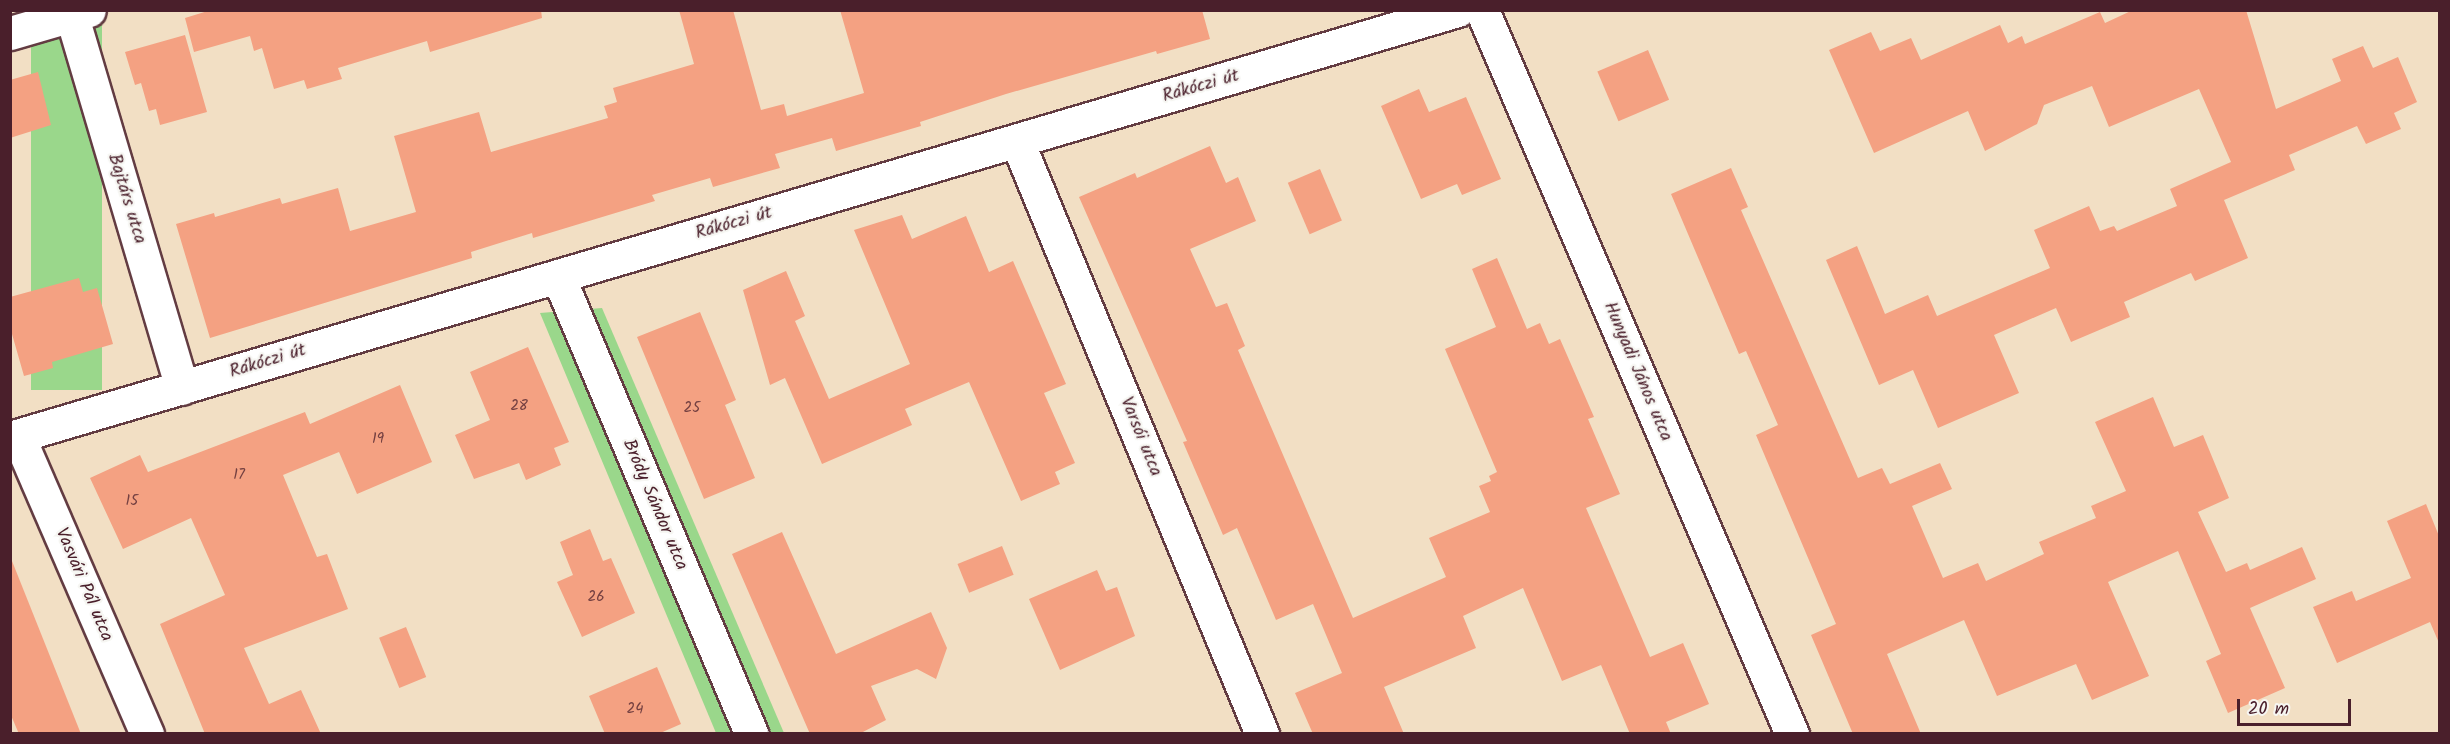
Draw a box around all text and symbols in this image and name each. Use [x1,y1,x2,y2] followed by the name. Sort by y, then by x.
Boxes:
[1160,66,1242,108] street label: Rákóczi út
[102,151,150,247] street label: Bajtárs utca
[693,203,775,245] street label: Rákóczi út
[1598,299,1676,445] street label: Hunyadi János utca
[227,340,309,384] street label: Rákóczi út
[1114,394,1166,480] street label: Varsói utca
[510,398,528,416] house number: 28
[684,400,700,418] house number: 25
[372,431,384,449] house number: 19
[617,436,691,574] street label: Bródy Sándor utca
[233,467,245,485] house number: 17
[126,493,138,511] house number: 15
[49,525,117,645] street label: Vasvári Pál utca
[587,589,605,607] house number: 26
[2240,687,2354,725] scale bar
[2248,695,2289,724] text: 20 m
[627,701,643,719] house number: 24

